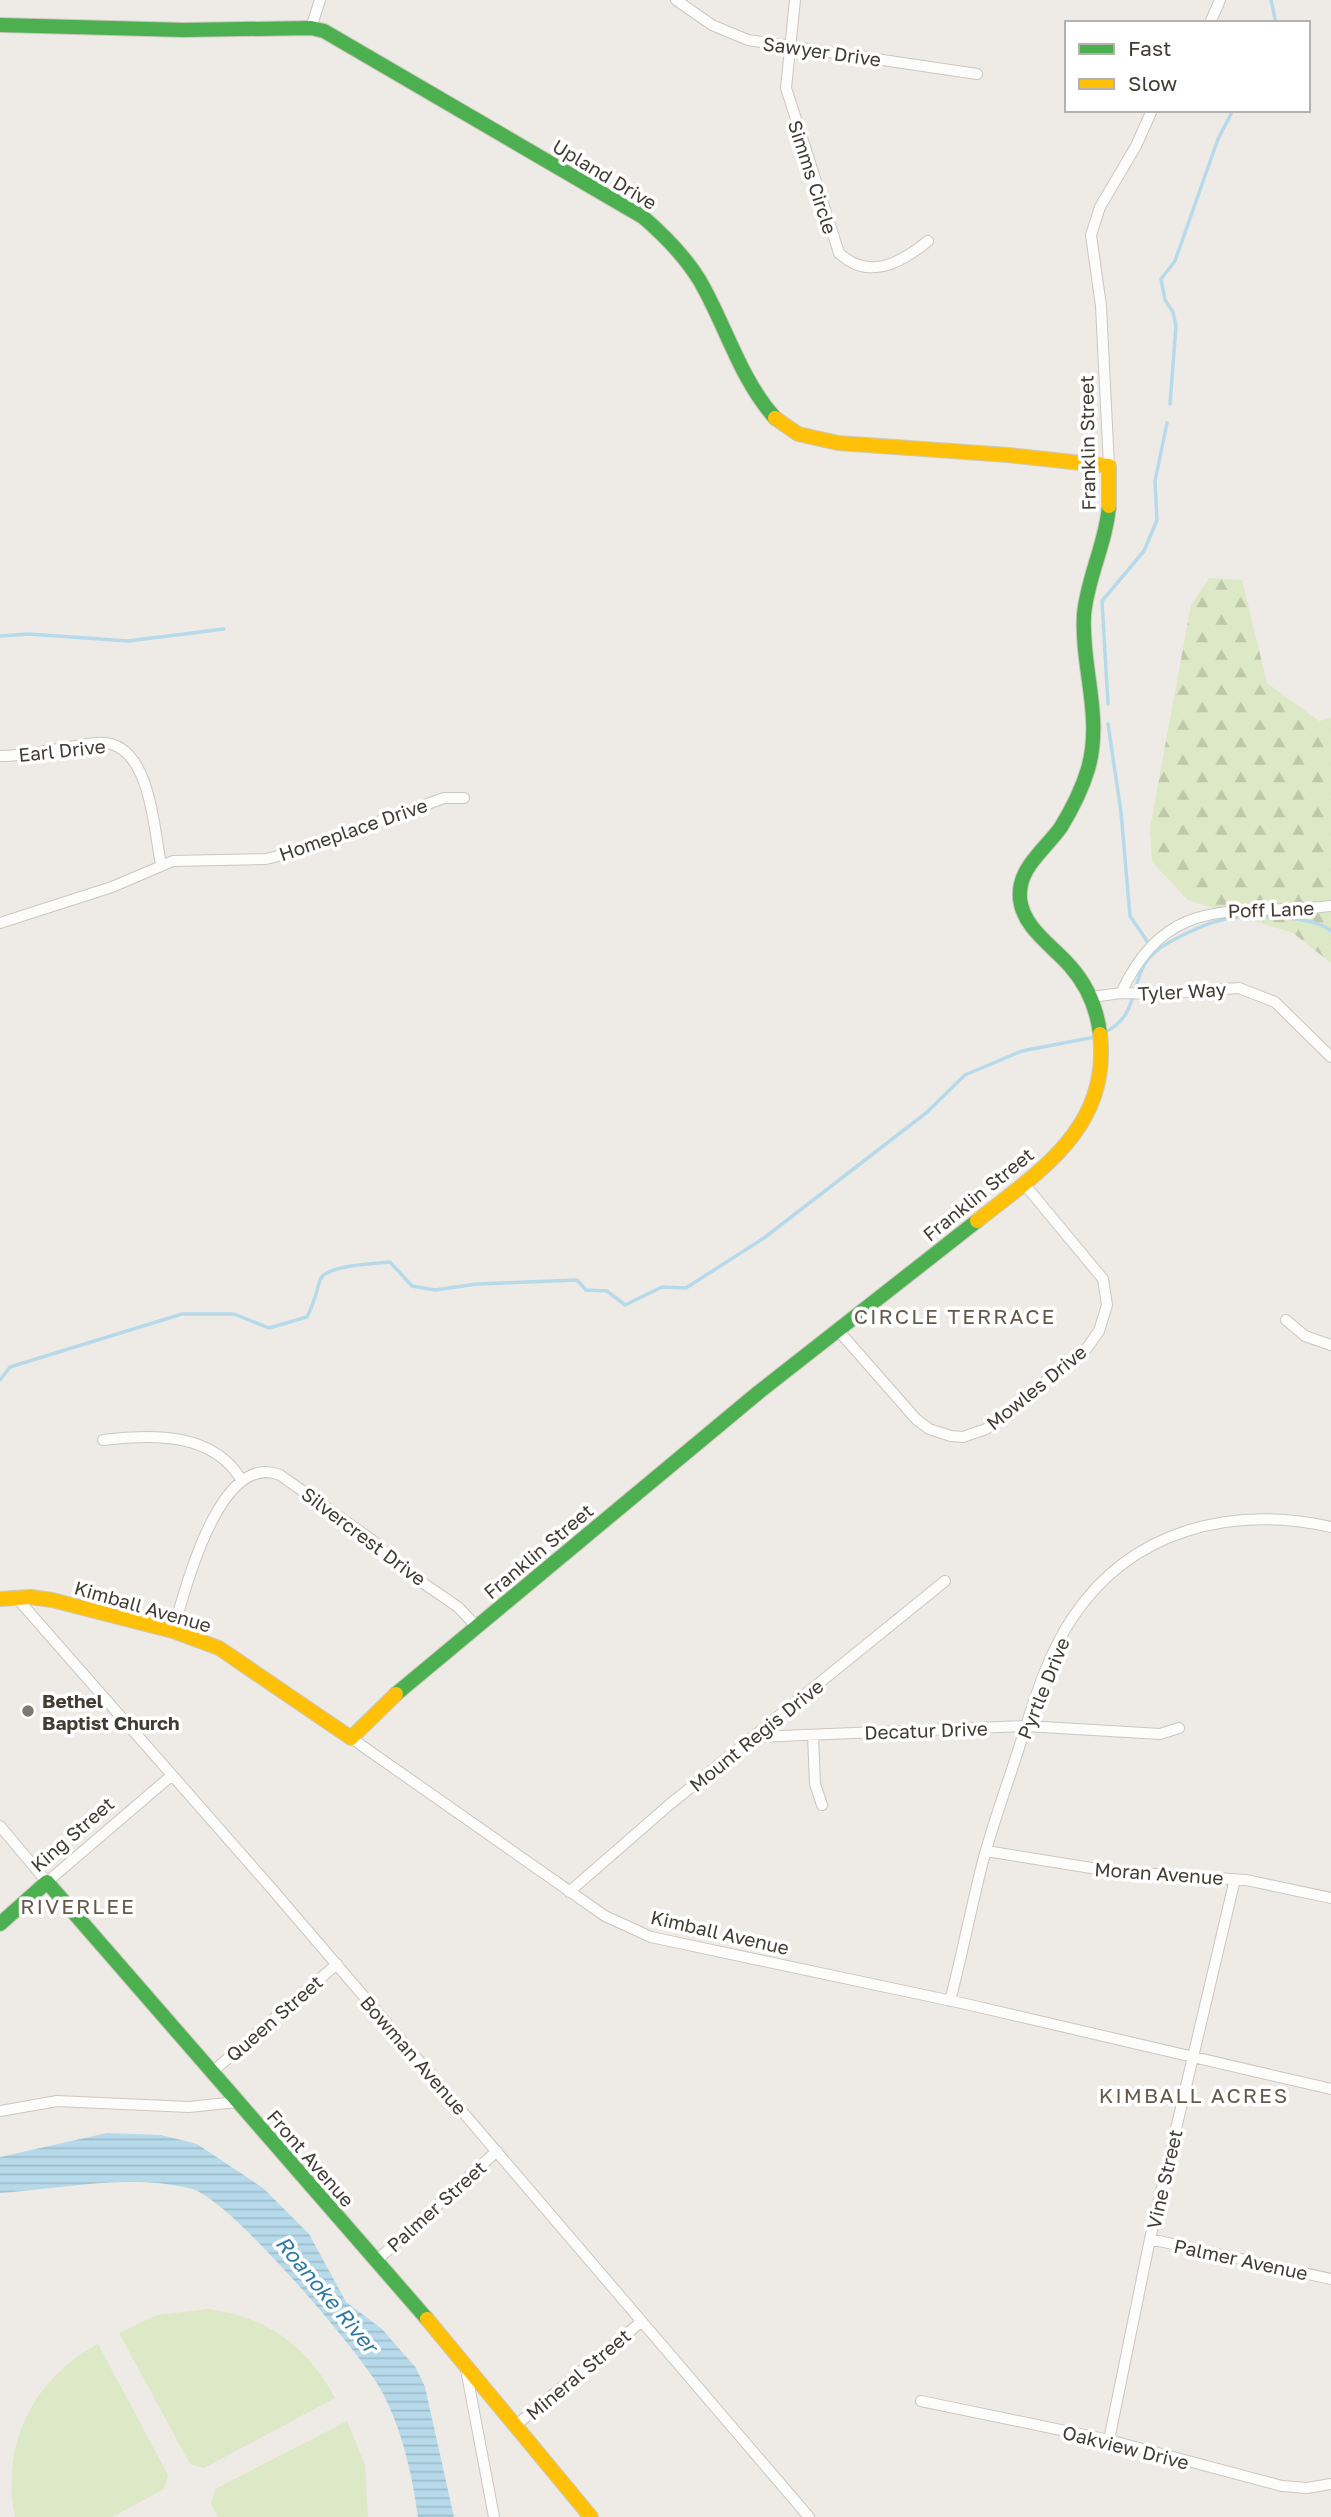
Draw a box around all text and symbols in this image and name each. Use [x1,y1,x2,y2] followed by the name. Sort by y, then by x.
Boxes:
[1065,21,1310,112] legend
[761,31,883,71] street label: Sawyer Drive
[1128,35,1171,61] text: Fast
[1128,70,1177,96] text: Slow
[784,117,842,237] street label: Simms Circle
[549,134,661,214] street label: Upland Drive
[1074,375,1100,511] street label: Franklin Street
[17,734,107,766] street label: Earl Drive
[276,793,430,865] street label: Homeplace Drive
[1227,896,1315,922] street label: Poff Lane
[1137,977,1227,1005] street label: Tyler Way
[918,1142,1038,1246] street label: Franklin Street
[854,1303,1056,1329] district label: CIRCLE TERRACE
[981,1340,1091,1434] street label: Mowles Drive
[297,1482,431,1590] street label: Silvercrest Drive
[479,1499,597,1603] street label: Franklin Street
[72,1575,214,1637] street label: Kimball Avenue
[1012,1634,1074,1742] street label: Pyrtle Drive
[684,1674,828,1796] street label: Mount Regis Drive
[42,1689,180,1734] place label: Bethel Baptist Church
[20,1703,36,1719] marker: Bethel Baptist Church
[864,1716,988,1744] street label: Decatur Drive
[26,1792,118,1876] street label: King Street
[1094,1857,1224,1889] street label: Moran Avenue
[20,1893,136,1919] district label: RIVERLEE
[649,1905,791,1959] street label: Kimball Avenue
[221,1970,327,2066] street label: Queen Street
[356,1991,472,2119] street label: Bowman Avenue
[1099,2082,1289,2108] district label: KIMBALL ACRES
[263,2105,359,2211] street label: Front Avenue
[1141,2127,1187,2231] street label: Vine Street
[382,2156,490,2256] street label: Palmer Street
[271,2230,385,2360] water label: Roanoke River
[1172,2234,1310,2284] street label: Palmer Avenue
[521,2324,635,2424] street label: Mineral Street
[1060,2420,1192,2474] street label: Oakview Drive

